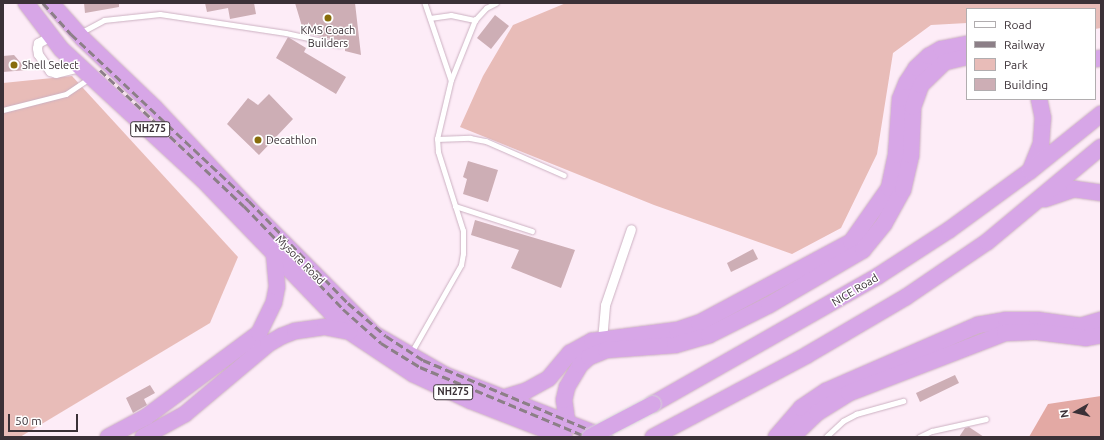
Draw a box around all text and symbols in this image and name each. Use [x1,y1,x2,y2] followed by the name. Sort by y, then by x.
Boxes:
[966,8,1096,100] legend
[323,13,333,23] marker: KMS Coach Builders
[1004,18,1032,31] text: Road
[301,24,355,50] place label: KMS Coach Builders
[1004,38,1045,51] text: Railway
[22,58,79,72] place label: Shell Select
[1004,58,1028,71] text: Park
[9,60,19,70] marker: Shell Select
[1004,78,1048,91] text: Building
[130,121,170,137] road number: NH275
[266,133,317,147] place label: Decathlon
[253,135,263,145] marker: Decathlon
[273,233,327,287] street label: Mysore Road
[830,271,880,309] street label: NICE Road
[433,384,473,400] road number: NH275
[1056,392,1096,432] north arrow
[10,406,80,432] scale bar
[1058,409,1071,419] text: N
[15,414,42,427] text: 50 m

